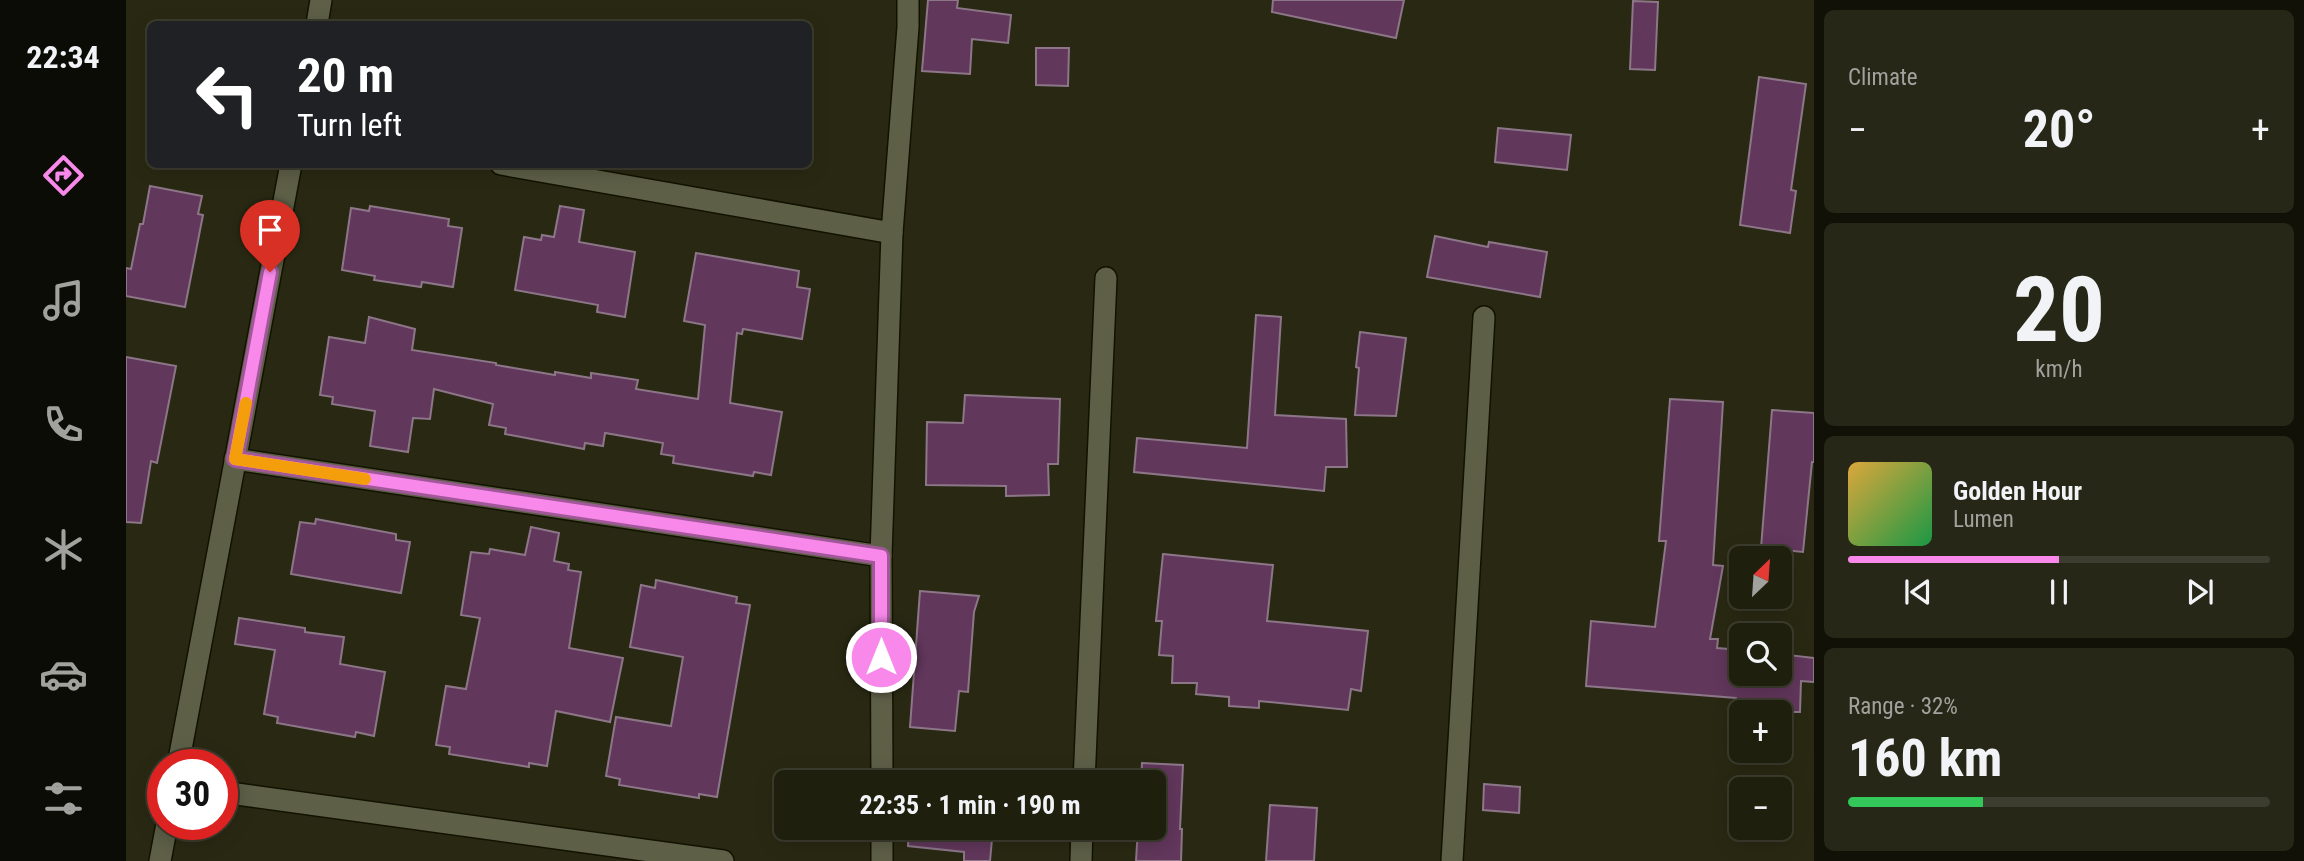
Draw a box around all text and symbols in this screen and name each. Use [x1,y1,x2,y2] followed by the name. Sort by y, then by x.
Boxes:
[26,38,100,76] text: 22:34
[297,47,394,104] text: 20 m
[182,49,273,140] icon: left
[1848,64,1918,91] text: Climate
[2023,99,2095,160] text: 20°
[297,106,402,144] text: Turn left
[1848,108,1867,152] text: −
[2251,108,2270,152] text: +
[39,151,88,200] icon: directions
[240,200,300,272] pin
[251,211,289,249] icon: arrive
[2013,257,2105,363] text: 20
[39,276,88,325] icon: music
[2035,356,2083,383] text: km/h
[39,400,88,449] icon: phone
[1953,476,2082,506] text: Golden Hour
[1953,506,2014,533] text: Lumen
[39,525,88,574] icon: climate
[1729,546,1792,609] north arrow
[1729,546,1792,840] map controls
[1899,573,1937,611] icon: previous
[2040,573,2078,611] icon: pause
[2181,573,2219,611] icon: next
[844,620,918,694] position arrow
[1729,623,1792,686] button: search
[39,650,88,699] icon: car
[1848,693,1958,720] text: Range · 32%
[1729,700,1792,763] button: +
[1848,728,2002,789] text: 160 km
[147,749,238,840] speed limit sign: 30
[39,774,88,823] icon: filters
[1729,777,1792,840] button: −
[860,790,1080,820] text: 22:35 · 1 min · 190 m

